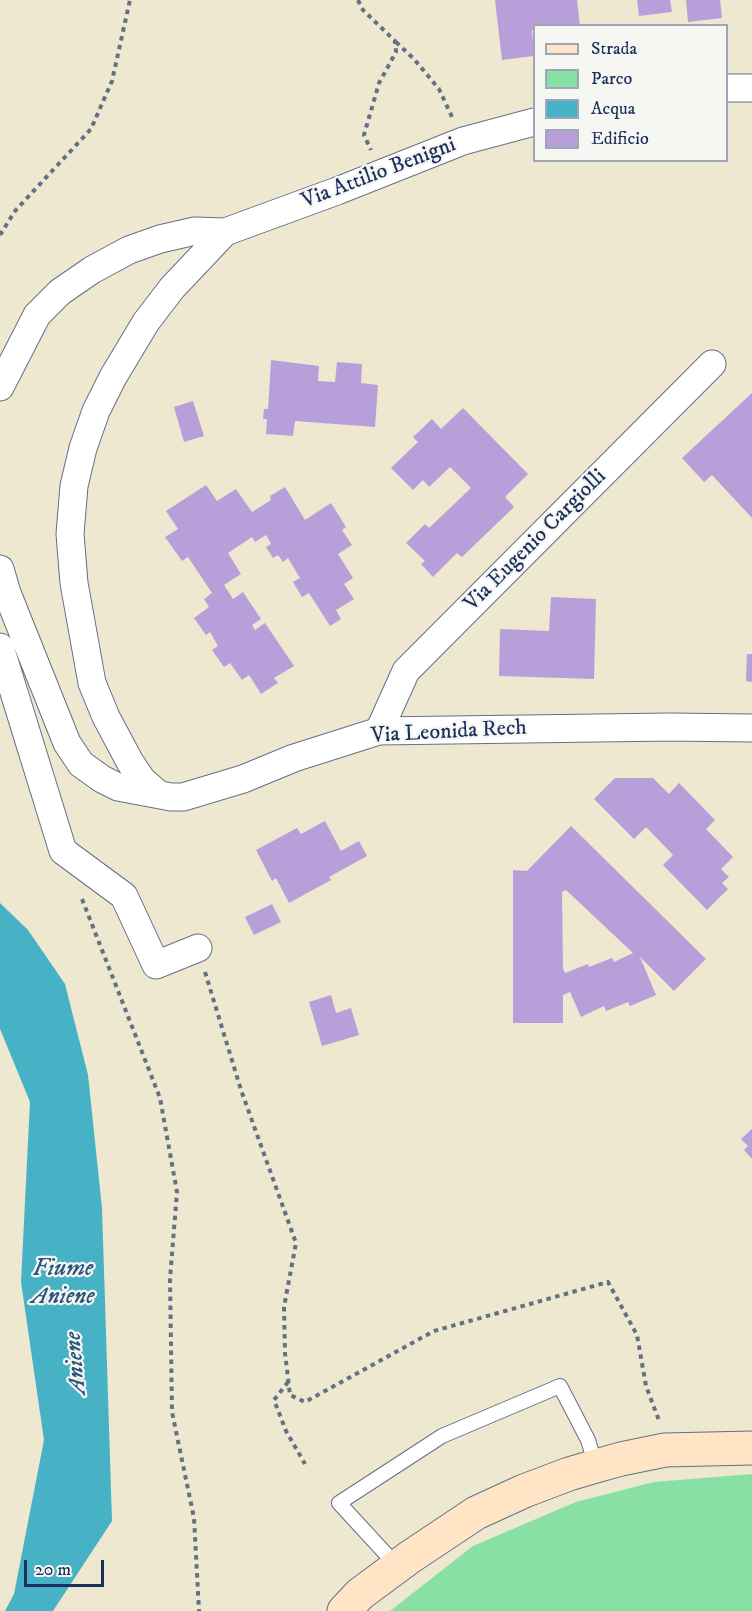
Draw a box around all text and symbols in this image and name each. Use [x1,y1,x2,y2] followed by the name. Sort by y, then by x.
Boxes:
[533,24,728,162] legend
[591,38,637,60] text: Strada
[591,68,632,90] text: Parco
[591,98,635,120] text: Acqua
[591,128,649,150] text: Edificio
[298,132,460,216] street label: Via Attilio Benigni
[459,464,613,618] street label: Via Eugenio Cargiolli
[370,716,528,750] street label: Via Leonida Rech
[32,1256,94,1312] water label: Fiume Aniene
[60,1330,94,1396] water label: Aniene
[27,1548,106,1586] scale bar
[35,1559,71,1581] text: 20 m

